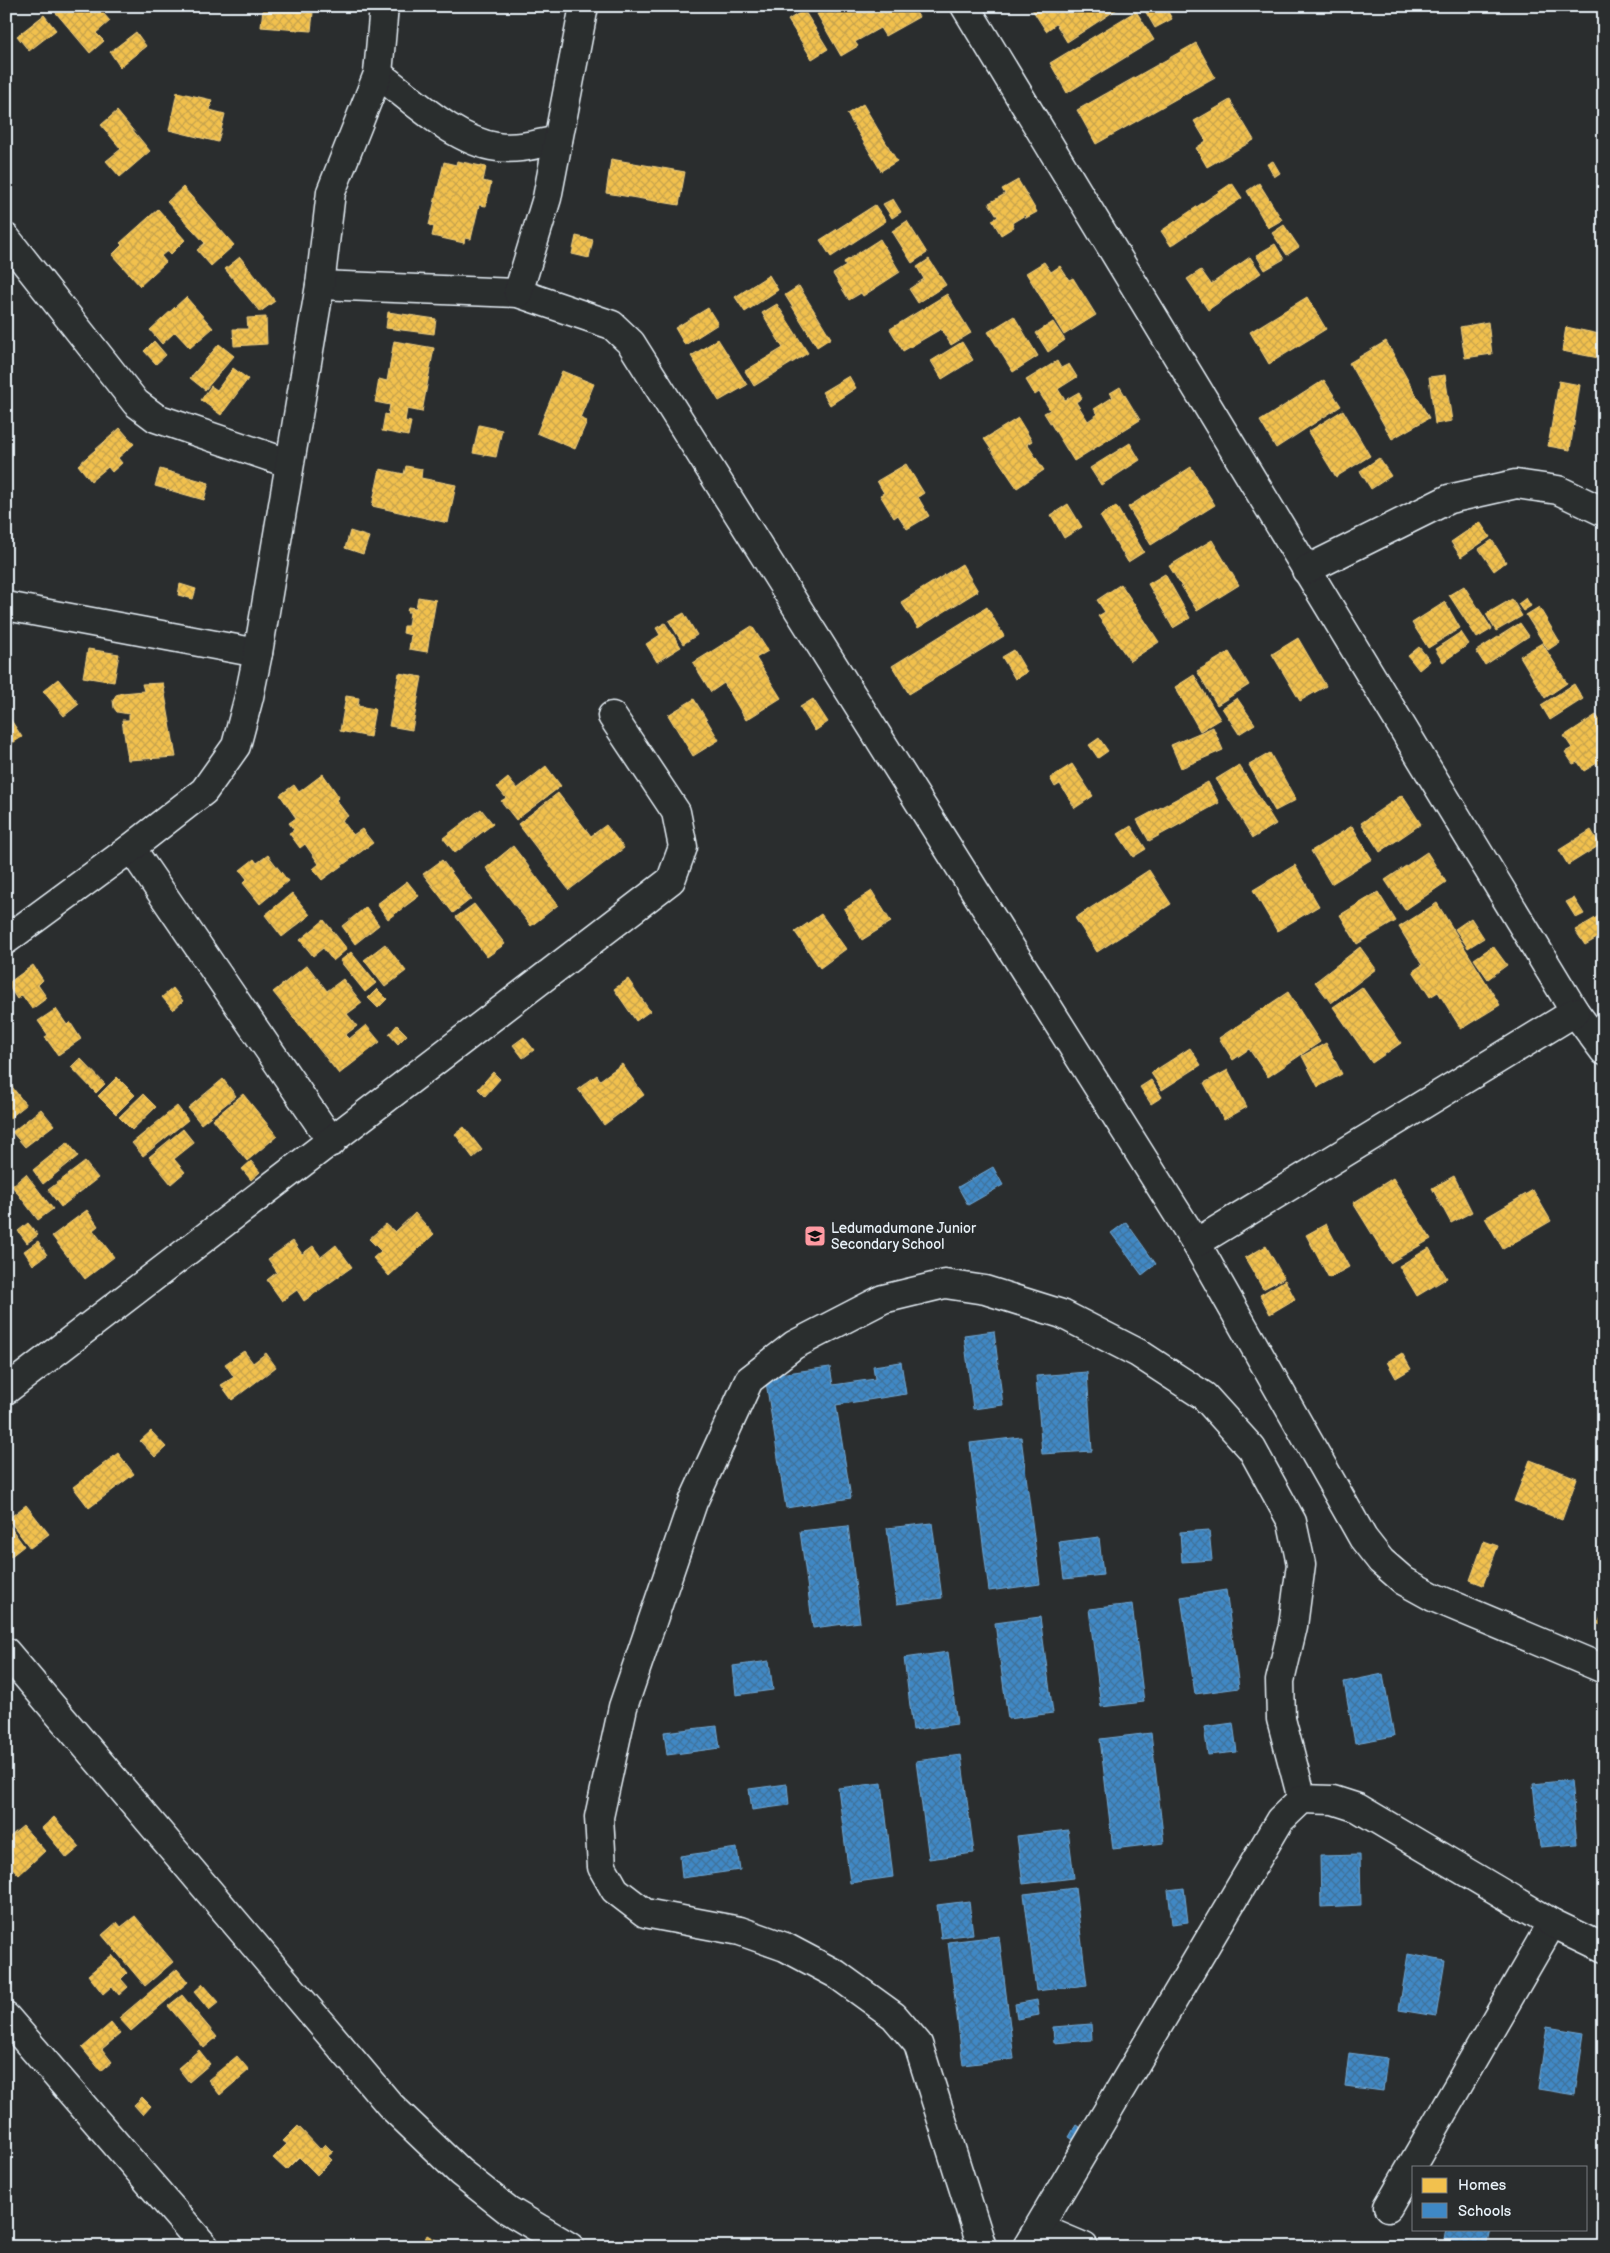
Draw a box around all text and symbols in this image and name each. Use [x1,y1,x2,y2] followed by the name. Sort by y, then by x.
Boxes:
[831,1220,977,1253] place label: Ledumadumane Junior Secondary School
[803,1224,827,1248] school or university icon: Ledumadumane Junior Secondary School
[1412,2166,1588,2230] legend
[1458,2176,1507,2195] text: Homes
[1458,2202,1512,2221] text: Schools

